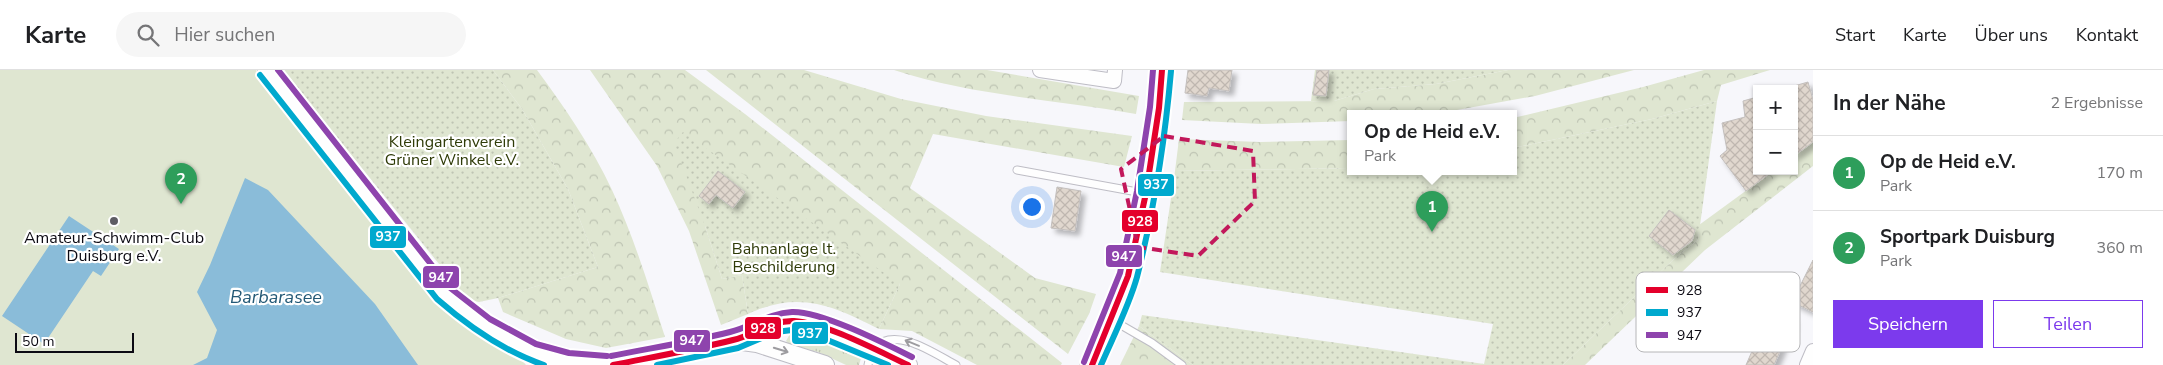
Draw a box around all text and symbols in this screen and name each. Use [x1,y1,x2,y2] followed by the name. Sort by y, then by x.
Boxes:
[116,12,466,57] search box
[25,19,86,51] text: Karte
[134,21,162,49] icon: search
[174,22,275,48] text: Hier suchen
[1835,23,1875,47] text: Start
[1903,23,1947,47] text: Karte
[1975,23,2048,47] text: Über uns
[2076,23,2138,47] text: Kontakt
[1753,85,1798,175] map controls
[1753,85,1798,130] button: +
[1833,89,1946,117] text: In der Nähe
[2050,92,2143,114] text: 2 Ergebnisse
[1347,110,1517,175] popup
[1364,119,1500,145] text: Op de Heid e.V.
[1753,130,1798,175] button: −
[385,131,519,171] park label: Kleingartenverein Grüner Winkel e.V.
[1364,145,1396,167] text: Park
[1880,149,2016,175] text: Op de Heid e.V.
[1844,162,1854,184] text: 1
[2096,162,2143,184] text: 170 m
[165,163,197,204] pin: 2
[1137,173,1175,197] line badge: 937
[1143,175,1169,194] text: 937
[1880,175,1912,197] text: Park
[1416,191,1448,232] pin: 1
[1019,194,1045,220] your location
[1121,209,1159,233] line badge: 928
[1127,212,1153,231] text: 928
[108,215,120,227] marker: Amateur-Schwimm-Club Duisburg e.V.
[1880,224,2055,250] text: Sportpark Duisburg
[369,225,407,249] line badge: 937
[24,227,204,267] place label: Amateur-Schwimm-Club Duisburg e.V.
[375,227,401,246] text: 937
[1844,237,1854,259] text: 2
[2096,237,2143,259] text: 360 m
[732,238,836,278] park label: Bahnanlage lt. Beschilderung
[1105,244,1143,268] line badge: 947
[1111,247,1137,266] text: 947
[1880,250,1912,272] text: Park
[422,265,460,289] line badge: 947
[428,268,454,287] text: 947
[1636,272,1800,352] legend
[1677,281,1702,300] text: 928
[230,285,322,309] water label: Barbarasee
[1833,300,1983,348] button: Speichern
[1993,300,2143,348] button: Teilen
[1677,303,1702,322] text: 937
[744,316,782,340] line badge: 928
[750,319,776,338] text: 928
[791,321,829,345] line badge: 937
[797,324,823,343] text: 937
[1677,326,1702,345] text: 947
[673,329,711,353] line badge: 947
[15,330,134,353] scale bar
[679,331,705,350] text: 947
[22,332,54,351] text: 50 m
[905,338,920,348] one-way arrow
[772,345,788,355] one-way arrow

